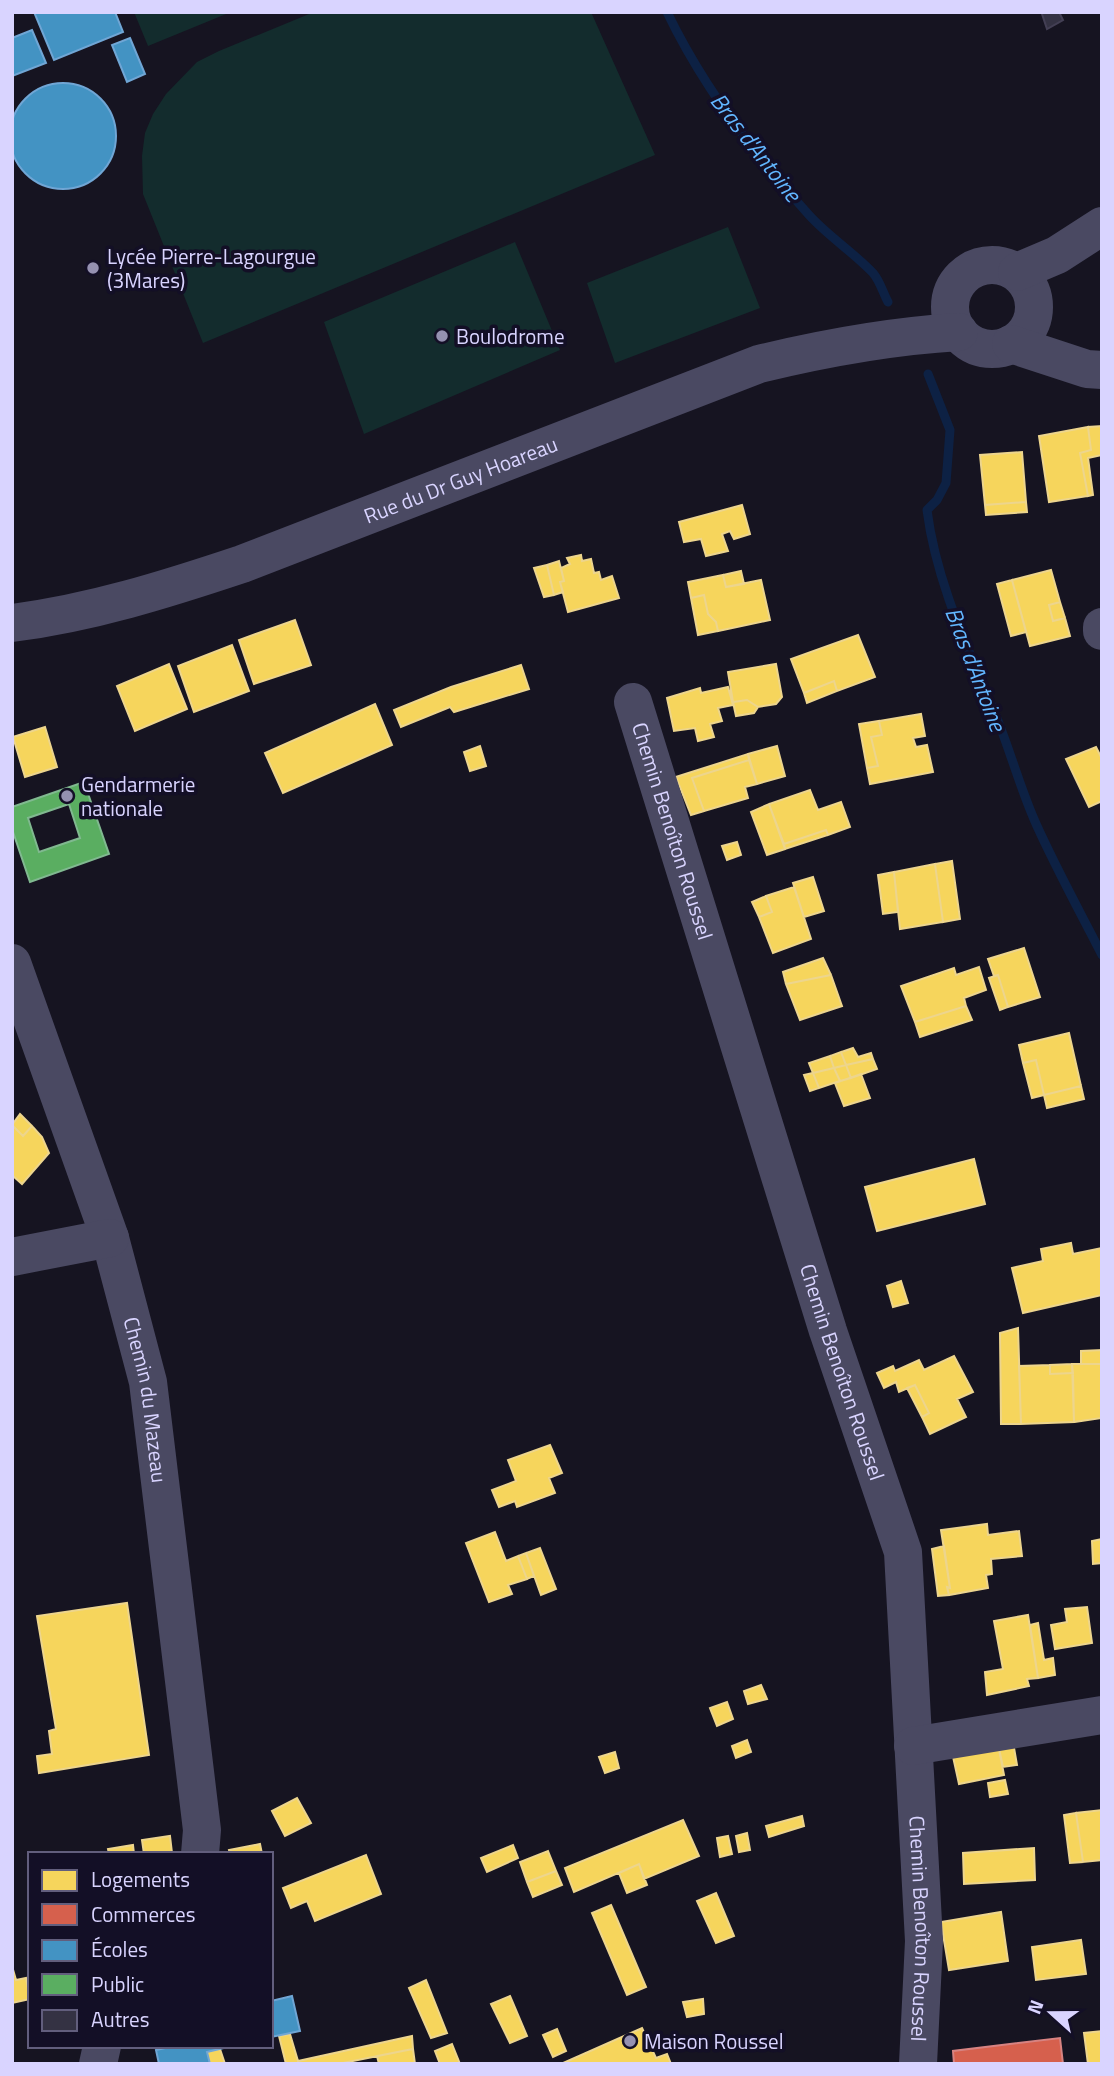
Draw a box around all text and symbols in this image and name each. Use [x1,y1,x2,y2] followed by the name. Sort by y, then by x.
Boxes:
[702,85,811,210] water label: Bras d'Antoine
[107,240,316,296] place label: Lycée Pierre-Lagourgue (3Mares)
[85,260,101,276] marker: Lycée Pierre-Lagourgue (3Mares)
[456,320,565,352] place label: Boulodrome
[434,328,450,344] marker: Boulodrome
[359,428,562,532] street label: Rue du Dr Guy Hoareau
[936,602,1016,737] water label: Bras d'Antoine
[624,718,722,944] street label: Chemin Benoîton Roussel
[81,768,195,824] place label: Gendarmerie nationale
[59,788,75,804] marker: Gendarmerie nationale
[792,1260,893,1484] street label: Chemin Benoîton Roussel
[115,1313,176,1484] street label: Chemin du Mazeau
[901,1815,940,2042] street label: Chemin Benoîton Roussel
[28,1852,273,2048] legend
[91,1863,190,1895] text: Logements
[91,1898,195,1930] text: Commerces
[91,1933,148,1965] text: Écoles
[91,1968,144,2000] text: Public
[1016,1978,1086,2048] north arrow
[1019,1995,1051,2018] text: N
[91,2003,149,2035] text: Autres
[644,2025,783,2057] place label: Maison Roussel
[622,2033,638,2049] marker: Maison Roussel

